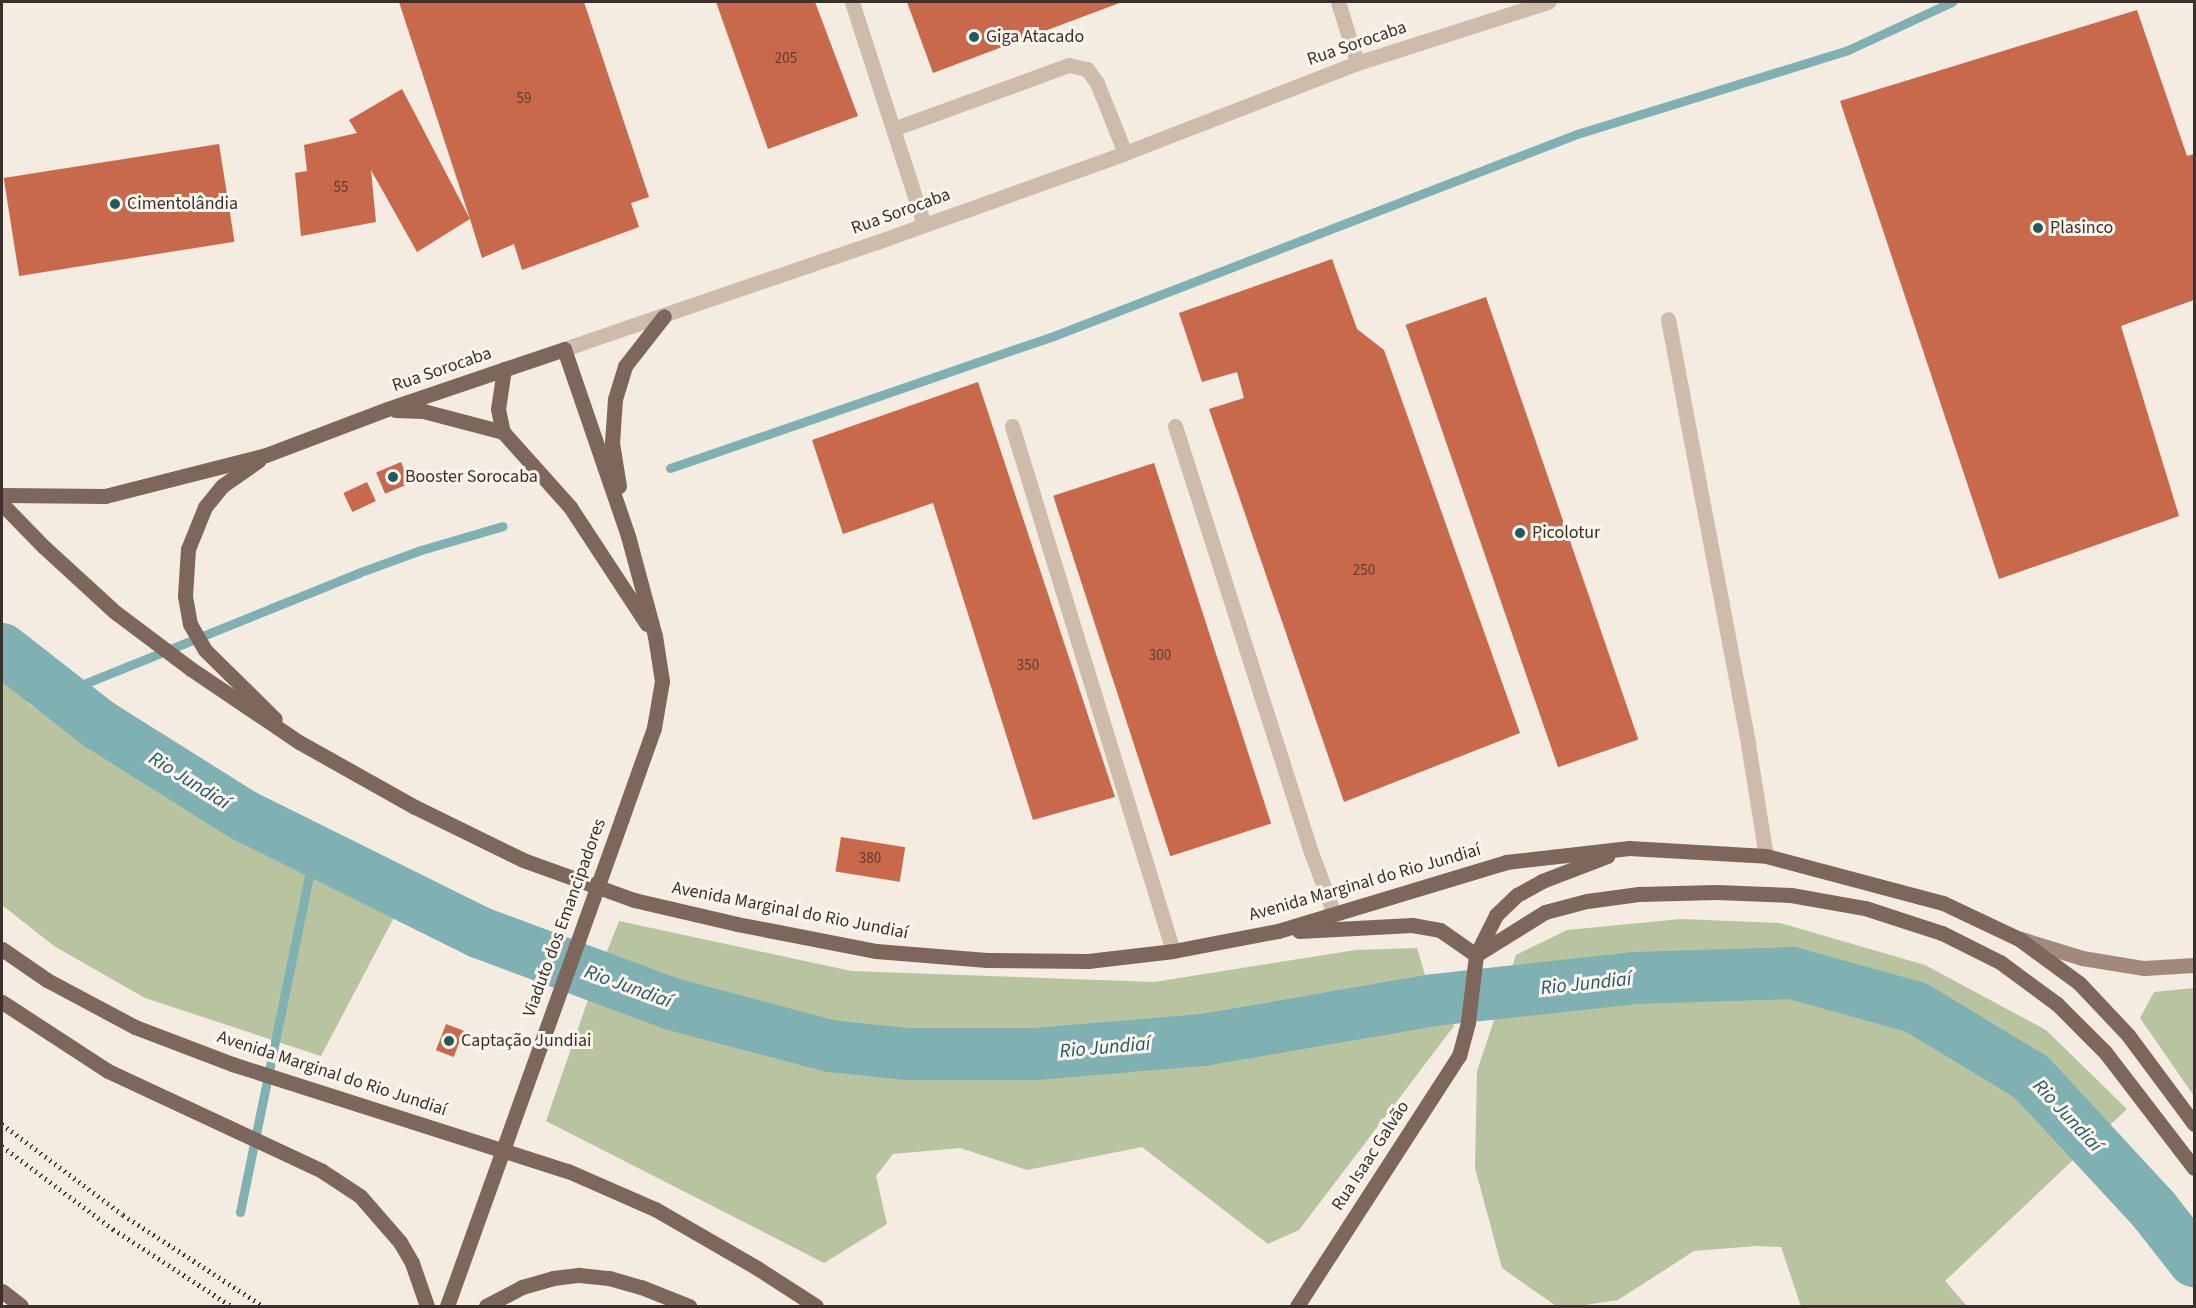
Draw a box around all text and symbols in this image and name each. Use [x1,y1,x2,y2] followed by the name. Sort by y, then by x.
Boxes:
[1304,17,1410,71] street label: Rua Sorocaba
[986,26,1084,48] place label: Giga Atacado
[967,30,981,44] marker: Giga Atacado
[775,50,797,68] house number: 205
[517,90,531,108] house number: 59
[334,179,348,197] house number: 55
[849,184,953,240] street label: Rua Sorocaba
[127,193,238,215] place label: Cimentolândia
[108,197,122,211] marker: Cimentolândia
[2050,217,2113,239] place label: Plasinco
[2031,221,2045,235] marker: Plasinco
[389,343,495,397] street label: Rua Sorocaba
[405,466,538,488] place label: Booster Sorocaba
[386,470,400,484] marker: Booster Sorocaba
[1532,522,1600,544] place label: Picolotur
[1513,526,1527,540] marker: Picolotur
[1353,562,1375,580] house number: 250
[1149,647,1171,665] house number: 300
[1017,657,1039,675] house number: 350
[144,747,234,815] water label: Rio Jundiaí
[519,816,611,1020] street label: Viaduto dos Emancipadores
[1247,840,1483,926] street label: Avenida Marginal do Rio Jundiaí
[859,850,881,868] house number: 380
[670,877,910,945] street label: Avenida Marginal do Rio Jundiaí
[581,960,675,1014] water label: Rio Jundiaí
[1539,967,1633,1001] water label: Rio Jundiaí
[214,1027,450,1121] street label: Avenida Marginal do Rio Jundiaí
[461,1030,591,1052] place label: Captação Jundiai
[1059,1032,1151,1064] water label: Rio Jundiaí
[442,1034,456,1048] marker: Captação Jundiai
[2027,1075,2107,1157] water label: Rio Jundiaí
[1327,1097,1415,1215] street label: Rua Isaac Galvão

